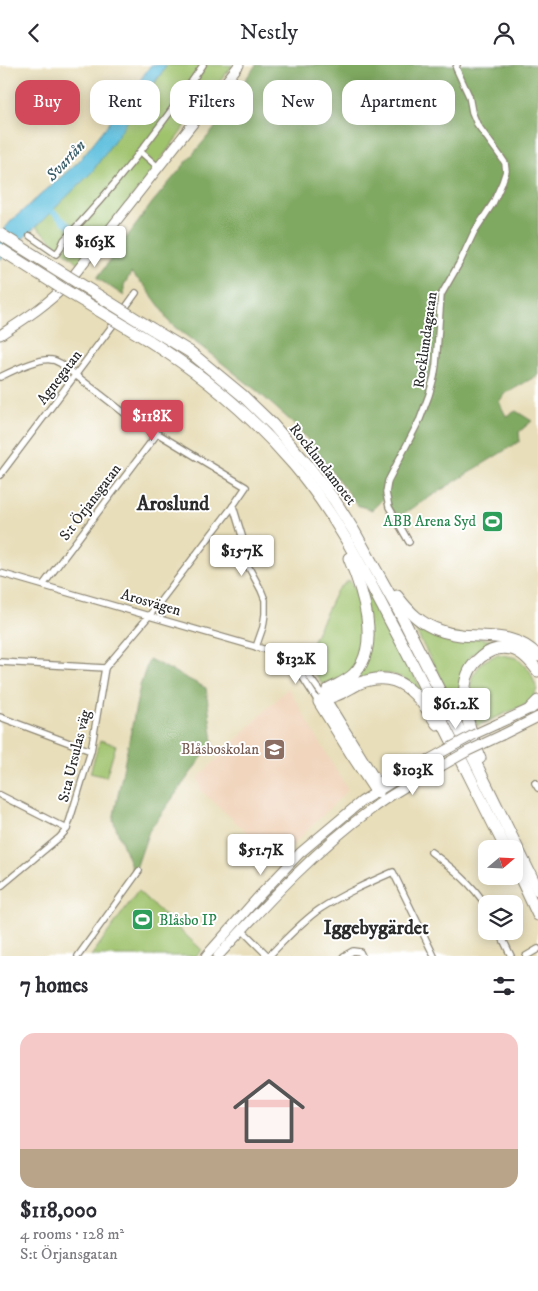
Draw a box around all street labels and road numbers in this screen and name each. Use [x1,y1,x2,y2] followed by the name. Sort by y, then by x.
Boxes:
[409,290,442,389] street label: Rocklundagatan
[33,346,86,408] street label: Agnegatan
[285,420,361,509] street label: Rocklundamotet
[55,460,126,545] street label: S:t Örjansgatan
[119,585,183,620] street label: Arosvägen
[54,707,95,804] street label: S:ta Ursulas väg

